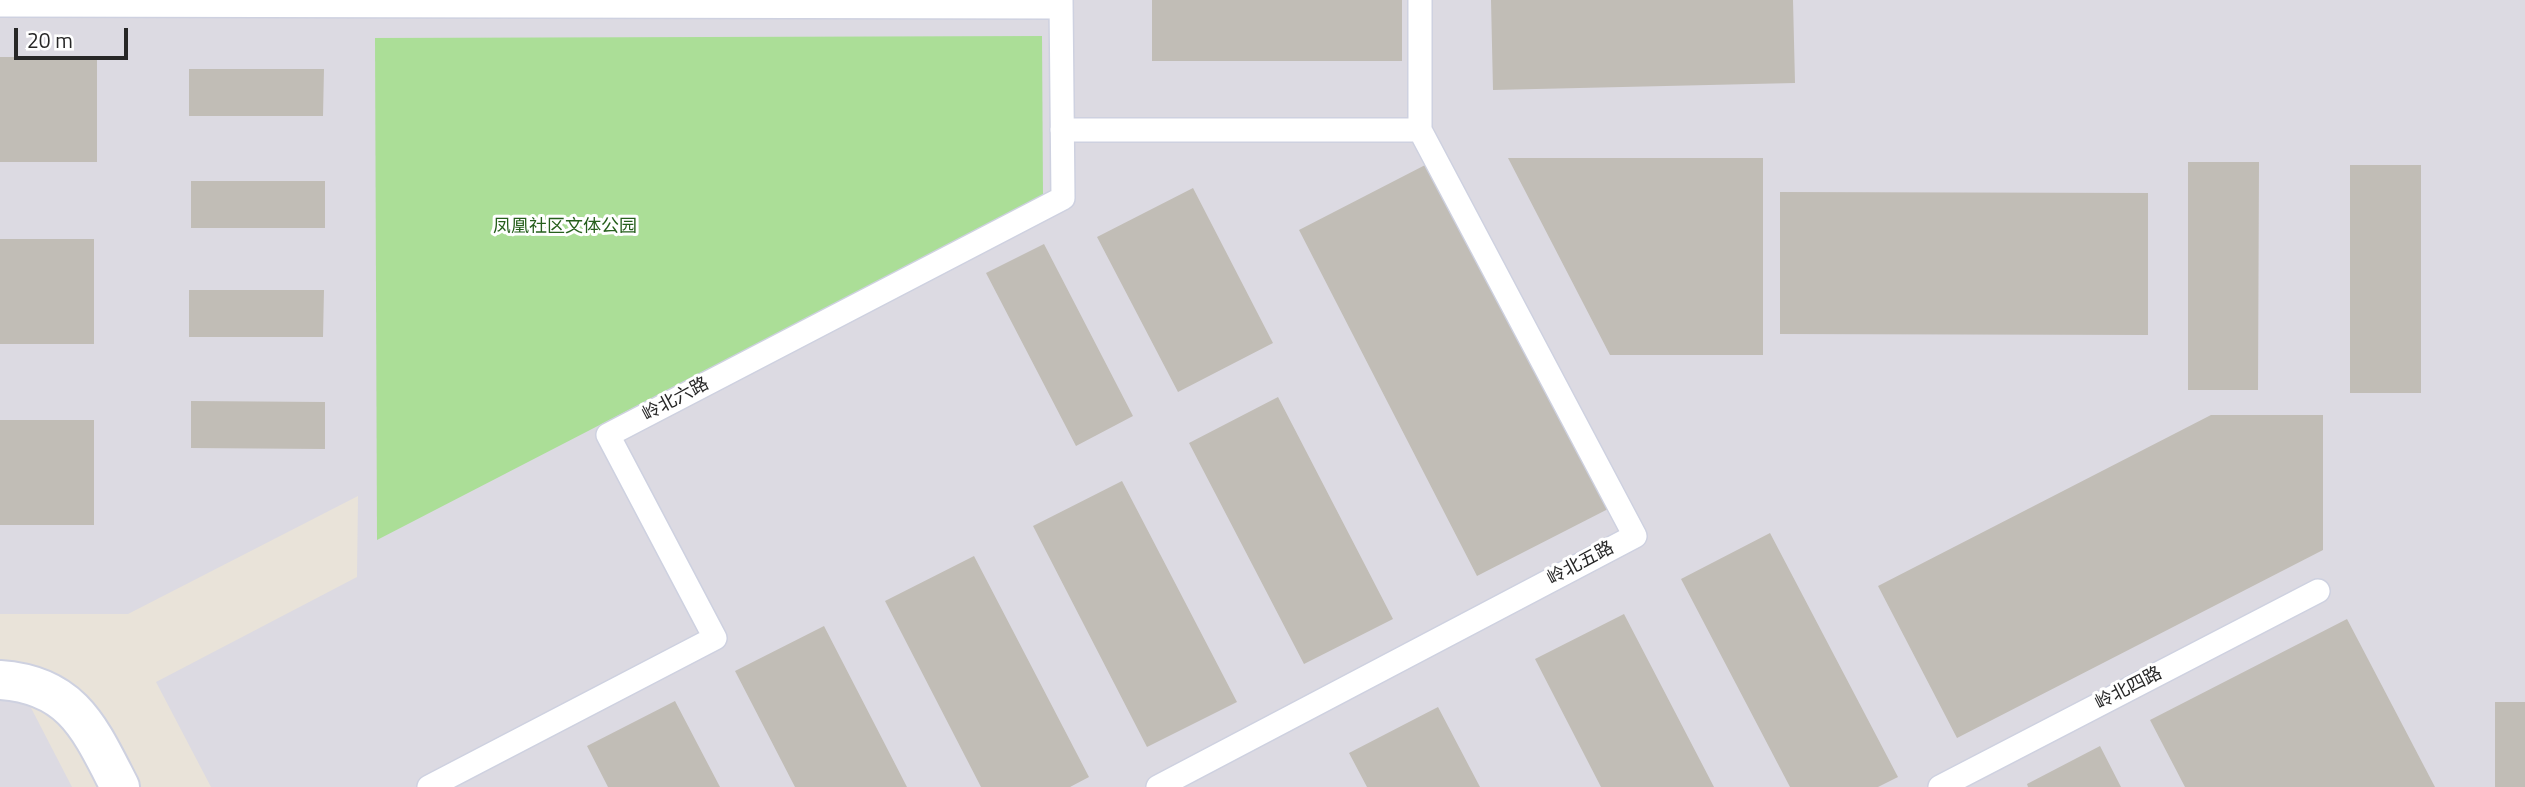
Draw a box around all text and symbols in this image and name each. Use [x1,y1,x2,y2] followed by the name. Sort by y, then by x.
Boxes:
[18,14,131,58] scale bar
[27,24,73,56] text: 20 m
[493,217,637,239] park label: 凤凰社区文体公园
[639,374,713,426] street label: 岭北六路
[1544,538,1618,590] street label: 岭北五路
[2092,663,2166,715] street label: 岭北四路

